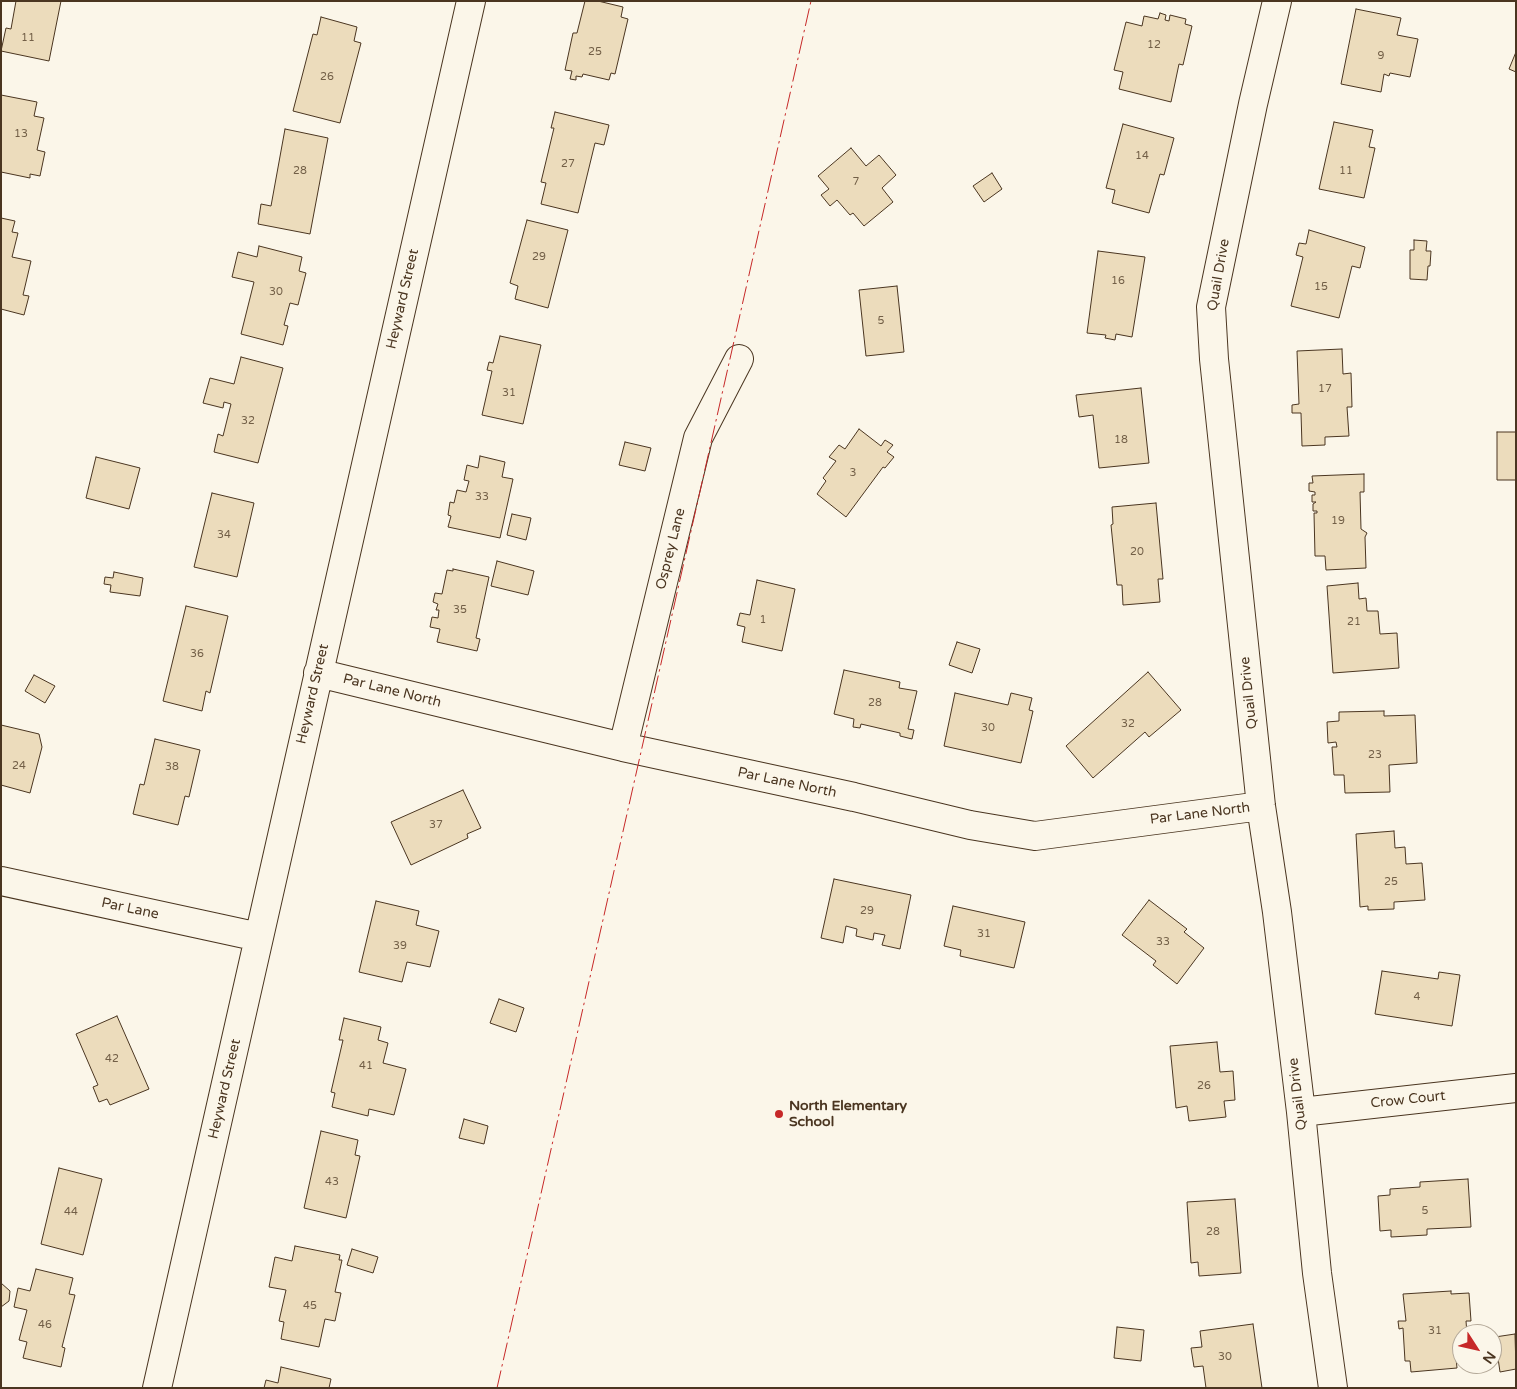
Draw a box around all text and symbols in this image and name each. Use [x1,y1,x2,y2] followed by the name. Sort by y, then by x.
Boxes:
[21,31,35,45] house number: 11
[1147,38,1161,52] house number: 12
[588,45,602,59] house number: 25
[1378,49,1384,63] house number: 9
[320,70,334,84] house number: 26
[14,127,28,141] house number: 13
[1135,149,1149,163] house number: 14
[561,157,575,171] house number: 27
[293,164,307,178] house number: 28
[1339,164,1353,178] house number: 11
[853,175,859,189] house number: 7
[1204,238,1234,312] street label: Quail Drive
[383,247,423,351] street label: Heyward Street
[532,250,546,264] house number: 29
[1111,274,1125,288] house number: 16
[1314,280,1328,294] house number: 15
[269,285,283,299] house number: 30
[878,314,884,328] house number: 5
[1318,382,1332,396] house number: 17
[502,386,516,400] house number: 31
[241,414,255,428] house number: 32
[1114,433,1128,447] house number: 18
[850,466,856,480] house number: 3
[475,490,489,504] house number: 33
[653,507,689,591] street label: Osprey Lane
[1331,514,1345,528] house number: 19
[217,528,231,542] house number: 34
[1130,545,1144,559] house number: 20
[453,603,467,617] house number: 35
[760,613,766,627] house number: 1
[1347,615,1361,629] house number: 21
[293,642,333,746] street label: Heyward Street
[190,647,204,661] house number: 36
[1237,656,1261,730] street label: Quail Drive
[341,671,443,711] street label: Par Lane North
[868,696,882,710] house number: 28
[1121,717,1135,731] house number: 32
[981,721,995,735] house number: 30
[1368,748,1382,762] house number: 23
[12,759,26,773] house number: 24
[165,760,179,774] house number: 38
[736,764,838,802] street label: Par Lane North
[1149,800,1251,828] street label: Par Lane North
[429,818,443,832] house number: 37
[1384,875,1398,889] house number: 25
[100,895,160,923] street label: Par Lane
[860,904,874,918] house number: 29
[977,927,991,941] house number: 31
[1156,935,1170,949] house number: 33
[393,939,407,953] house number: 39
[1414,990,1420,1004] house number: 4
[205,1037,245,1141] street label: Heyward Street
[105,1052,119,1066] house number: 42
[1285,1057,1311,1131] street label: Quail Drive
[359,1059,373,1073] house number: 41
[1197,1079,1211,1093] house number: 26
[1370,1088,1446,1112] street label: Crow Court
[789,1098,907,1130] place label: North Elementary School
[773,1108,785,1120] marker: North Elementary School
[325,1175,339,1189] house number: 43
[1422,1204,1428,1218] house number: 5
[64,1205,78,1219] house number: 44
[1206,1225,1220,1239] house number: 28
[303,1299,317,1313] house number: 45
[38,1318,52,1332] house number: 46
[1428,1324,1442,1338] house number: 31
[1452,1324,1502,1374] north arrow
[1479,1348,1499,1367] text: N
[1218,1350,1232,1364] house number: 30

